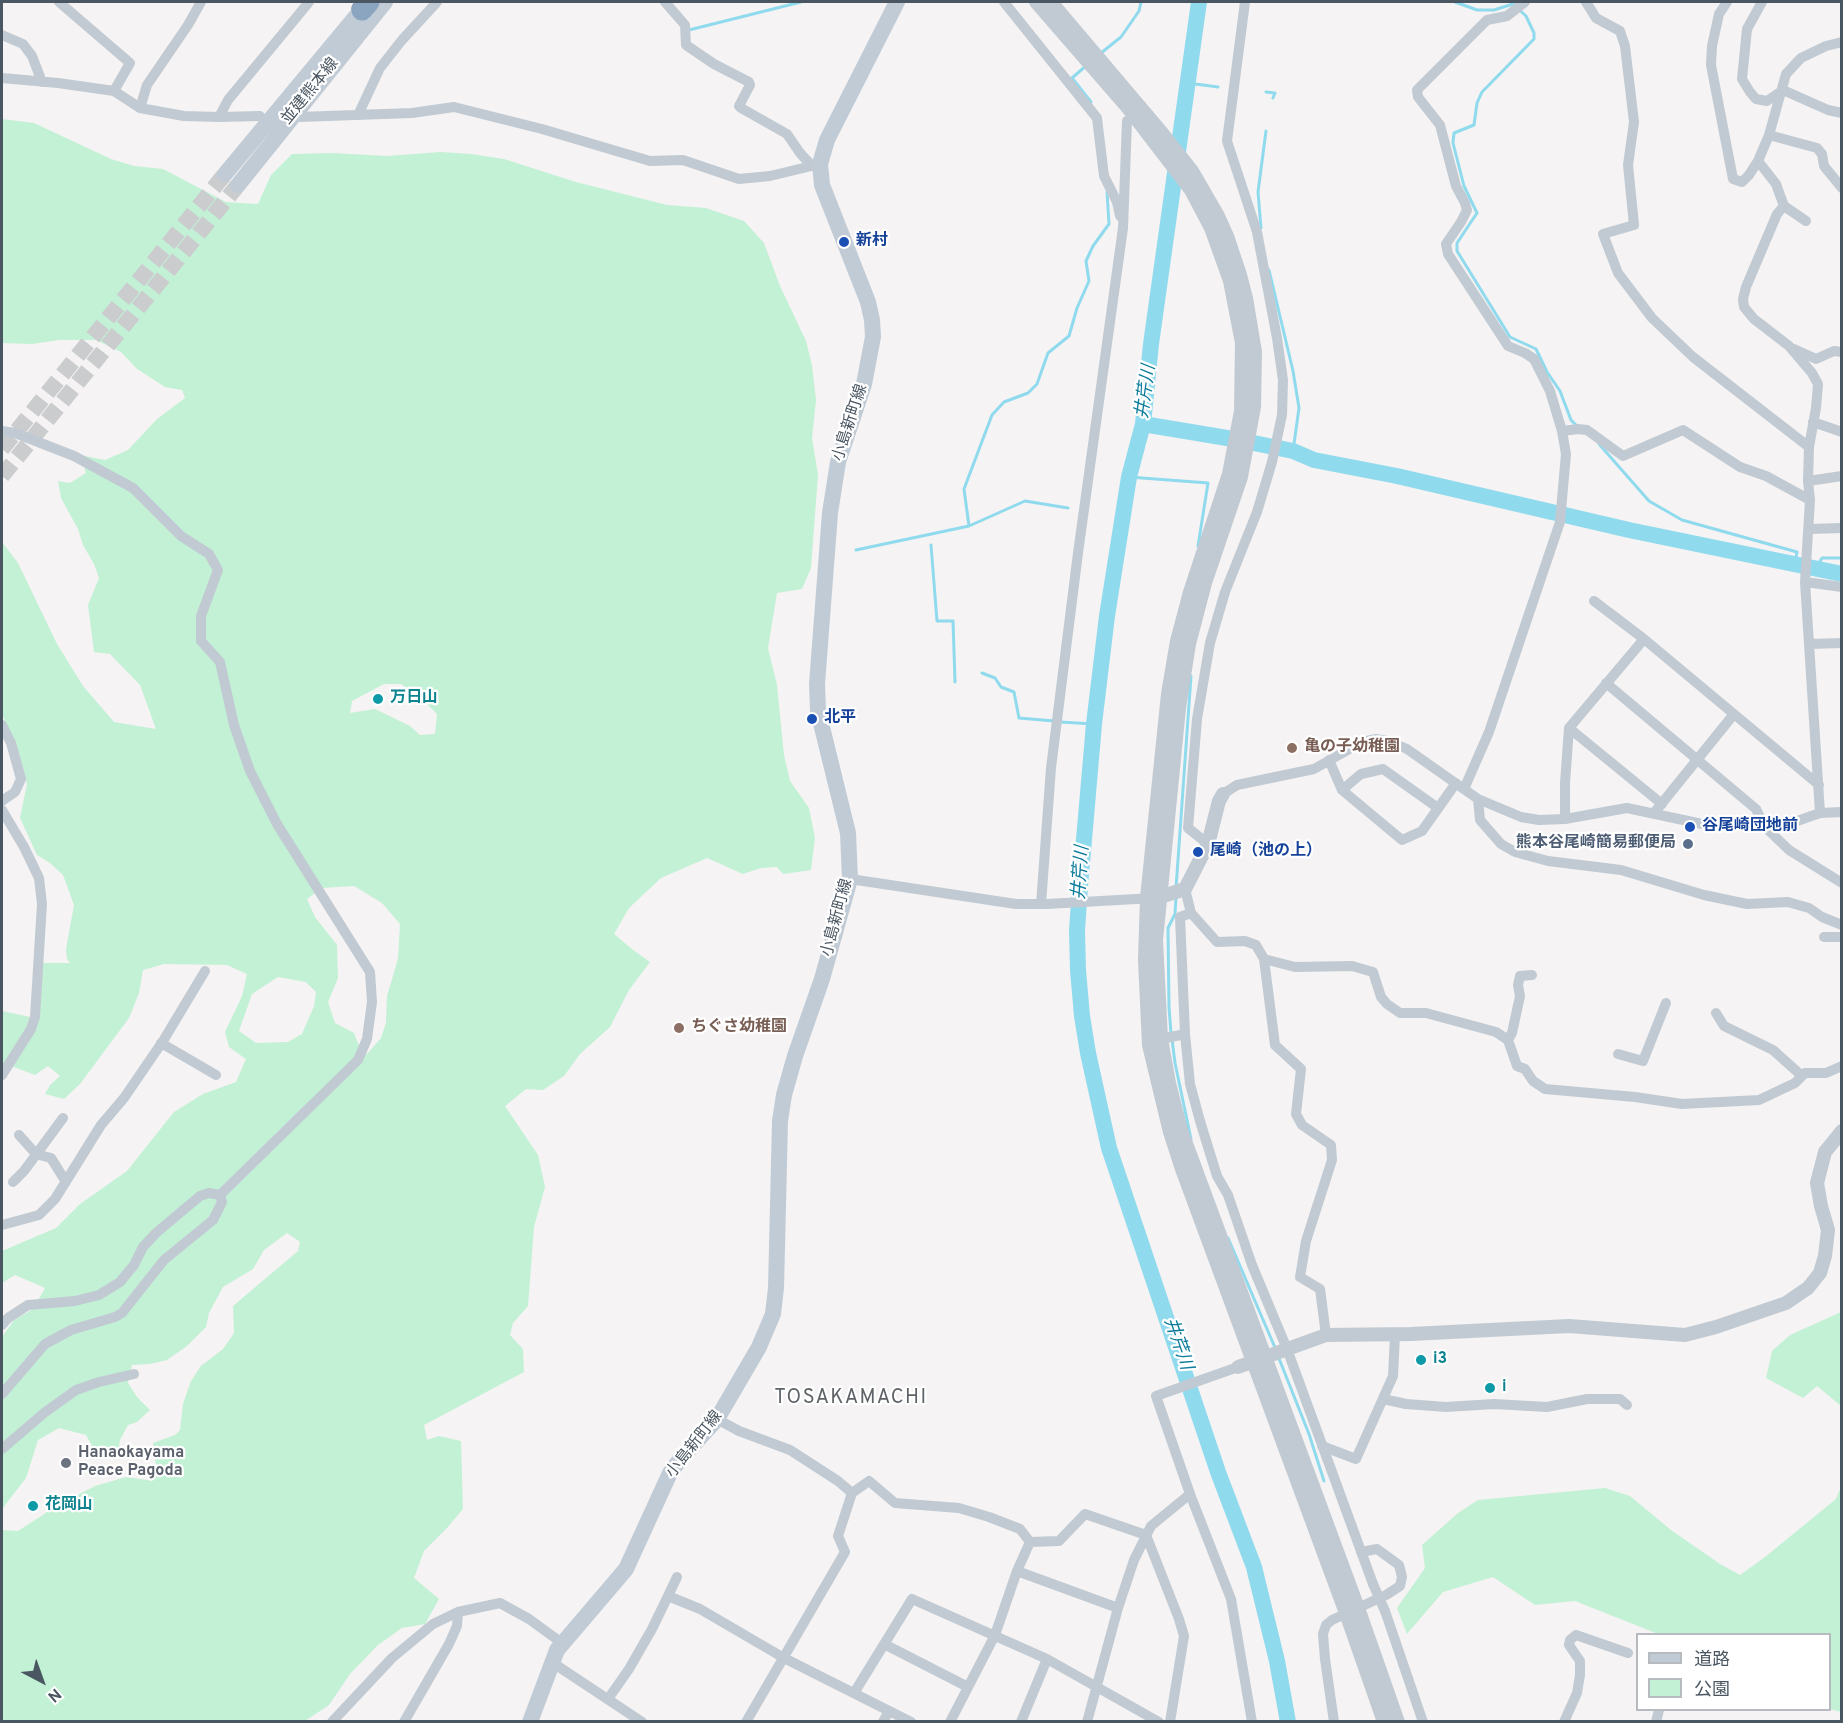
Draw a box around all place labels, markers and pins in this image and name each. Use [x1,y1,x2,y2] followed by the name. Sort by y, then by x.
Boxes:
[856,232,888,252] place label: 新村
[837,235,851,249] marker: 新村
[390,689,438,709] place label: 万日山
[371,692,385,706] marker: 万日山
[824,709,856,729] place label: 北平
[805,712,819,726] marker: 北平
[1304,738,1400,758] place label: 亀の子幼稚園
[1285,741,1299,755] marker: 亀の子幼稚園
[1702,817,1798,837] place label: 谷尾崎団地前
[1683,820,1697,834] marker: 谷尾崎団地前
[1516,834,1676,854] place label: 熊本谷尾崎簡易郵便局
[1681,837,1695,851] marker: 熊本谷尾崎簡易郵便局
[1210,842,1322,862] place label: 尾崎（池の上）
[1191,845,1205,859] marker: 尾崎（池の上）
[691,1018,787,1038] place label: ちぐさ幼稚園
[672,1021,686,1035] marker: ちぐさ幼稚園
[1433,1350,1447,1370] place label: i3
[1414,1353,1428,1367] marker: i3
[1502,1378,1507,1398] place label: i
[1483,1381,1497,1395] marker: i
[78,1444,184,1482] place label: Hanaokayama Peace Pagoda
[59,1456,73,1470] marker: Hanaokayama Peace Pagoda
[45,1496,93,1516] place label: 花岡山
[26,1499,40,1513] marker: 花岡山

